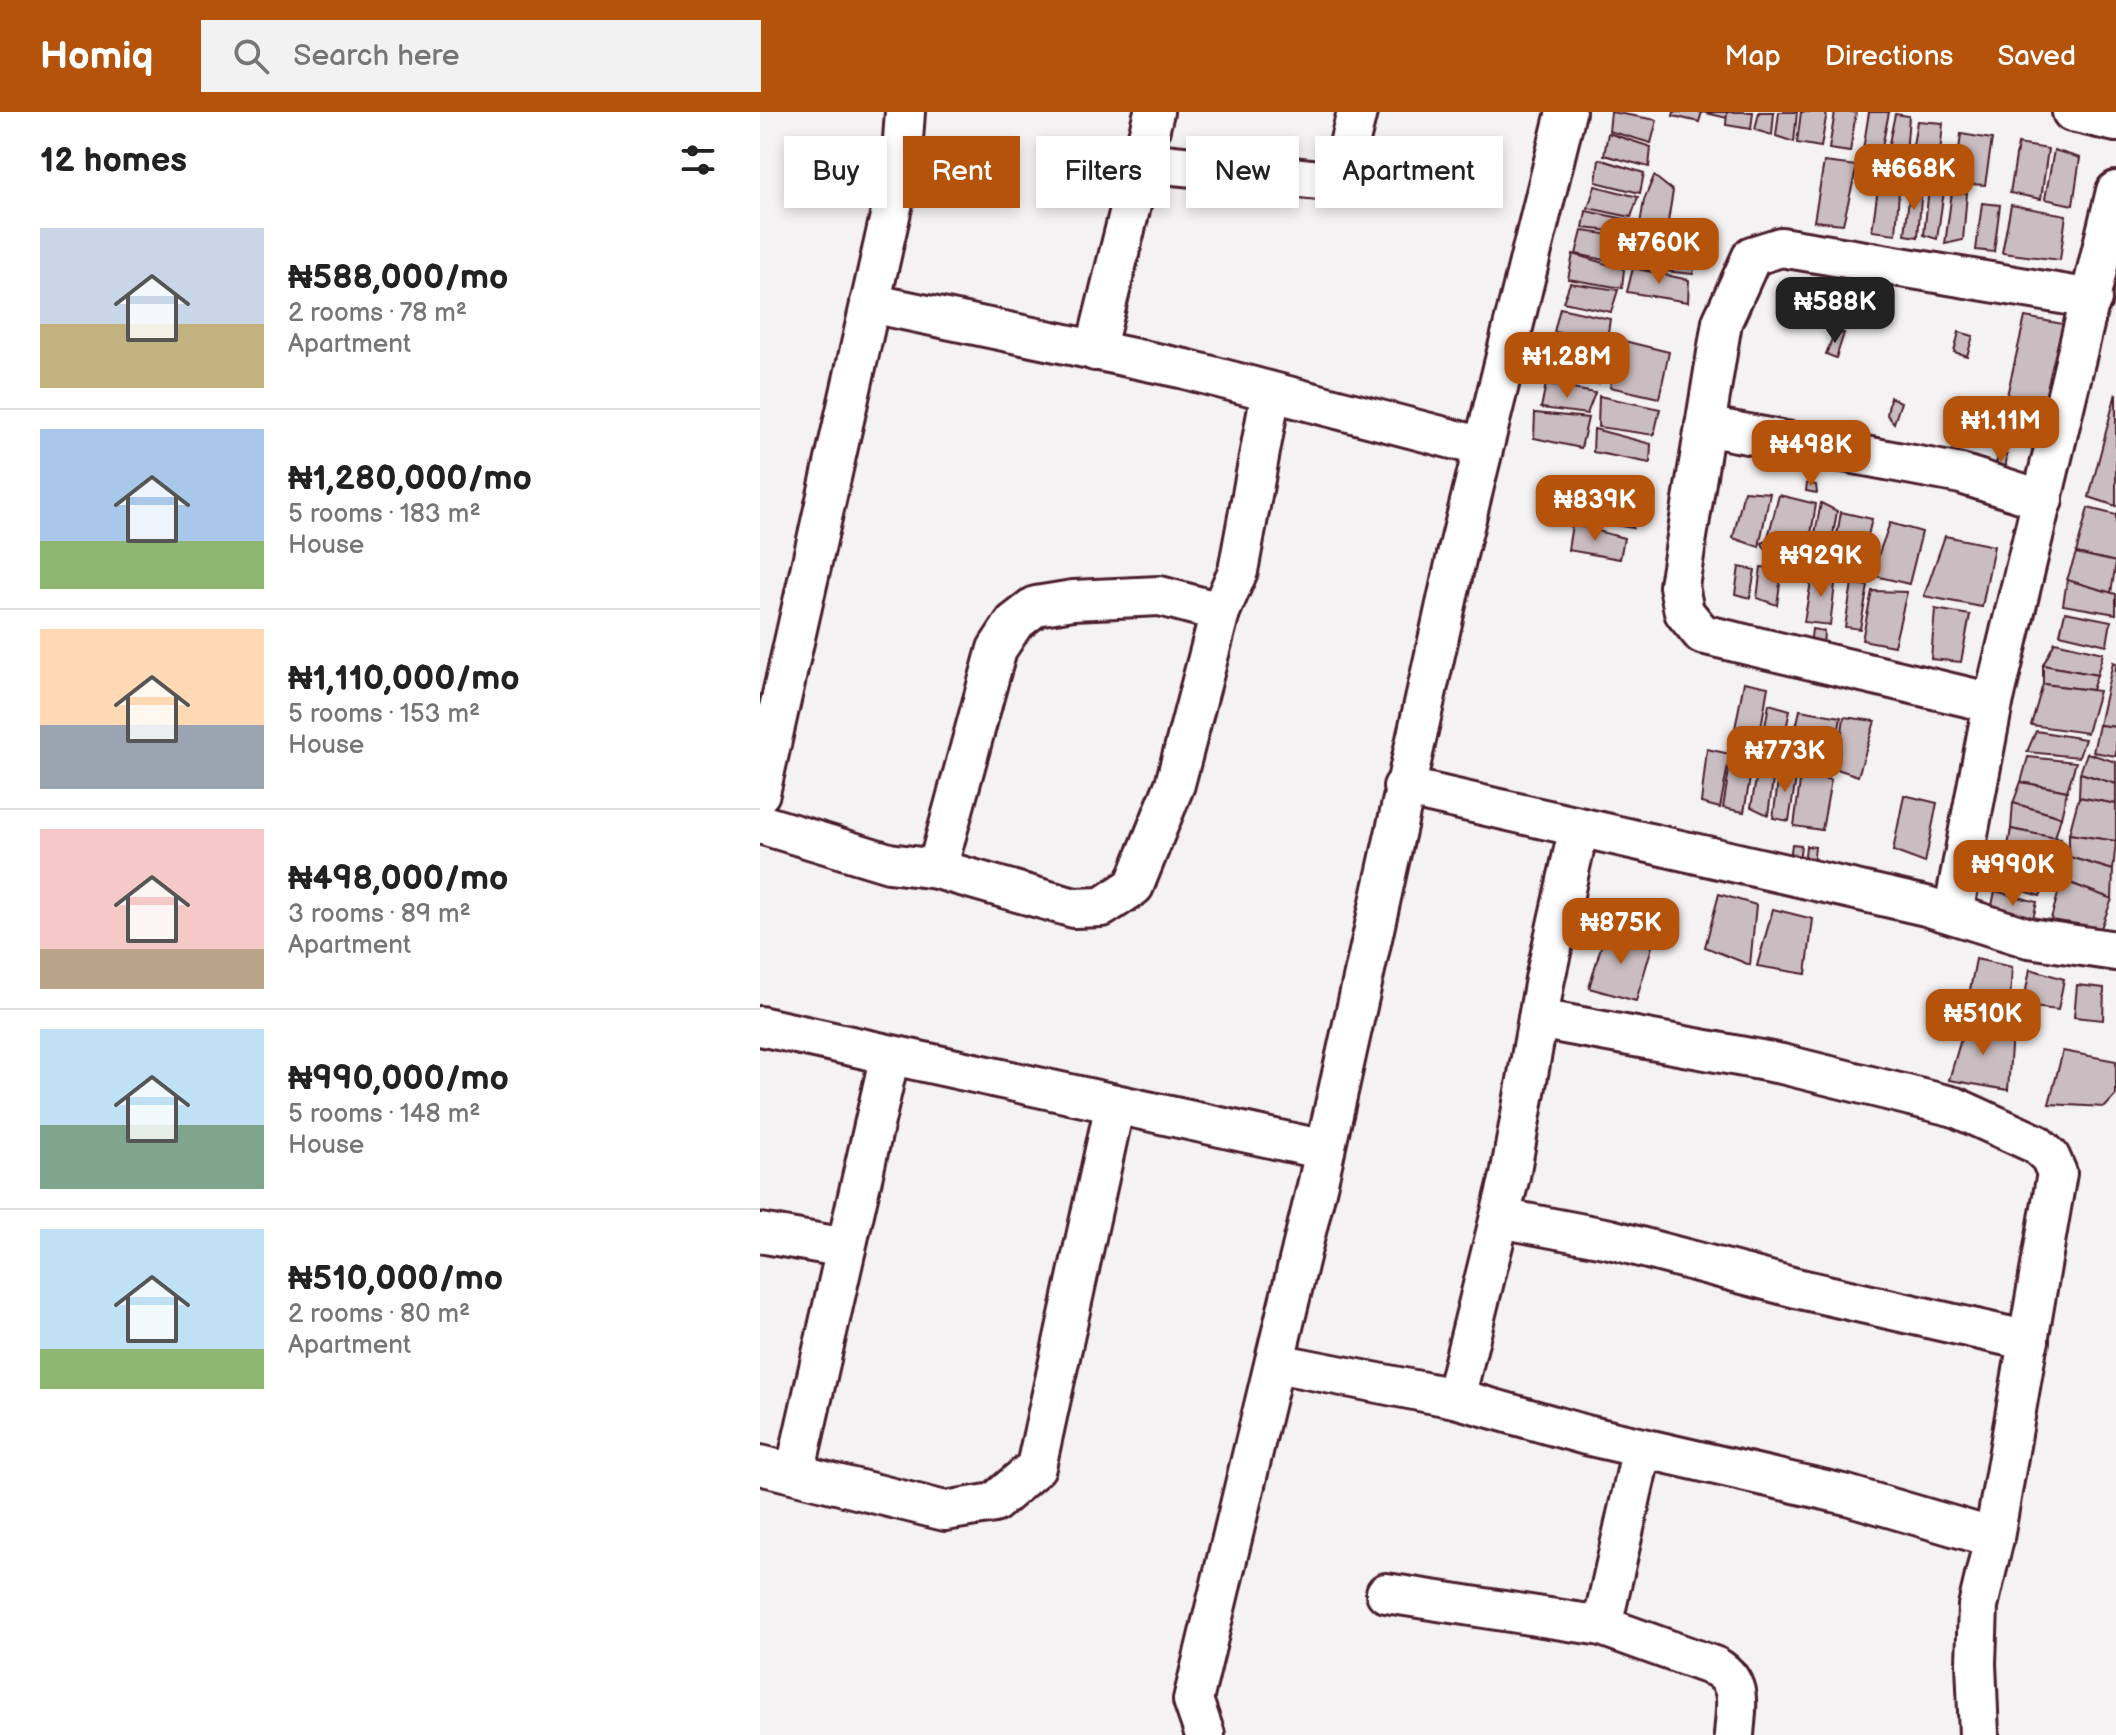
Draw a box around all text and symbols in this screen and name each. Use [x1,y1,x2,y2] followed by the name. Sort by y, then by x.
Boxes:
[201,20,761,92] search box
[40,34,153,79] text: Homiq
[229,34,273,78] icon: search
[293,38,460,74] text: Search here
[1724,40,1781,73] text: Map
[1825,40,1953,73] text: Directions
[1997,40,2076,73] text: Saved
[784,136,887,208] chip: Buy
[903,136,1020,208] chip: Rent
[1036,136,1170,208] chip: Filters
[1186,136,1299,208] chip: New
[1315,136,1503,208] chip: Apartment
[676,138,720,182] icon: filters
[40,140,187,181] text: 12 homes
[1858,144,1970,212] pin: ₦668K
[1872,154,1956,185] text: ₦668K
[1603,218,1715,286] pin: ₦760K
[1618,228,1700,259] text: ₦760K
[288,257,508,298] text: ₦588,000/mo
[104,260,200,356] icon: home
[1779,277,1891,345] pin: ₦588K
[1794,287,1876,318] text: ₦588K
[288,298,467,329] text: 2 rooms · 78 m²
[288,329,411,360] text: Apartment
[1502,332,1632,400] pin: ₦1.28M
[1522,342,1612,373] text: ₦1.28M
[1936,396,2066,464] pin: ₦1.11M
[1961,406,2041,437] text: ₦1.11M
[1755,420,1867,488] pin: ₦498K
[1770,430,1852,461] text: ₦498K
[288,458,532,499] text: ₦1,280,000/mo
[104,461,200,557] icon: home
[1539,475,1651,543] pin: ₦839K
[1554,485,1636,516] text: ₦839K
[288,499,481,530] text: 5 rooms · 183 m²
[288,530,364,561] text: House
[1765,531,1877,599] pin: ₦929K
[1780,541,1862,572] text: ₦929K
[288,658,520,699] text: ₦1,110,000/mo
[104,661,200,757] icon: home
[288,699,480,730] text: 5 rooms · 153 m²
[1729,726,1841,794] pin: ₦773K
[288,730,364,761] text: House
[1745,736,1825,767] text: ₦773K
[1957,840,2069,908] pin: ₦990K
[1971,850,2055,881] text: ₦990K
[288,858,508,899] text: ₦498,000/mo
[104,861,200,957] icon: home
[1565,898,1677,966] pin: ₦875K
[288,899,471,930] text: 3 rooms · 89 m²
[1580,908,1662,939] text: ₦875K
[288,930,411,961] text: Apartment
[1927,989,2039,1057] pin: ₦510K
[1944,999,2022,1030] text: ₦510K
[288,1058,509,1099] text: ₦990,000/mo
[104,1061,200,1157] icon: home
[288,1099,480,1130] text: 5 rooms · 148 m²
[288,1130,364,1161] text: House
[288,1258,503,1299] text: ₦510,000/mo
[104,1261,200,1357] icon: home
[288,1299,470,1330] text: 2 rooms · 80 m²
[288,1330,411,1361] text: Apartment

